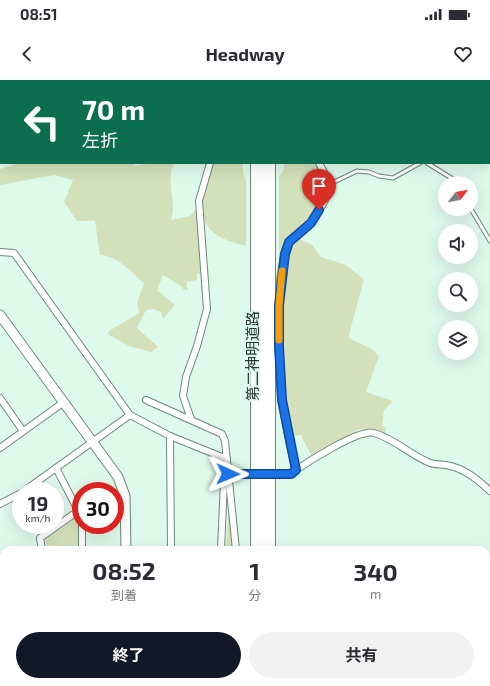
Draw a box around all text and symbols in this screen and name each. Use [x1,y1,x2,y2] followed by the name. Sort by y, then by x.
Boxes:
[20,5,57,23] text: 08:51
[16,43,38,65] icon: back
[205,43,285,65] text: Headway
[452,43,474,65] icon: heart
[82,92,145,126] text: 70 m
[16,96,68,148] icon: left
[82,129,118,151] text: 左折
[302,169,336,210] pin
[308,175,330,197] icon: arrive
[438,176,478,216] north arrow
[438,176,478,360] map controls
[438,224,478,264] button: sound
[438,272,478,312] button: search
[243,311,261,401] street label: 第二神明道路
[438,320,478,360] button: layers
[207,453,249,495] position arrow
[72,482,124,534] speed limit sign: 30
[28,491,48,515] text: 19
[26,512,50,524] text: km/h
[92,556,156,585] text: 08:52
[250,556,260,585] text: 1
[354,557,398,586] text: 340
[370,586,381,602] text: m
[111,587,137,603] text: 到着
[248,587,261,603] text: 分
[16,632,241,678] button: 終了
[249,632,474,678] button: 共有

